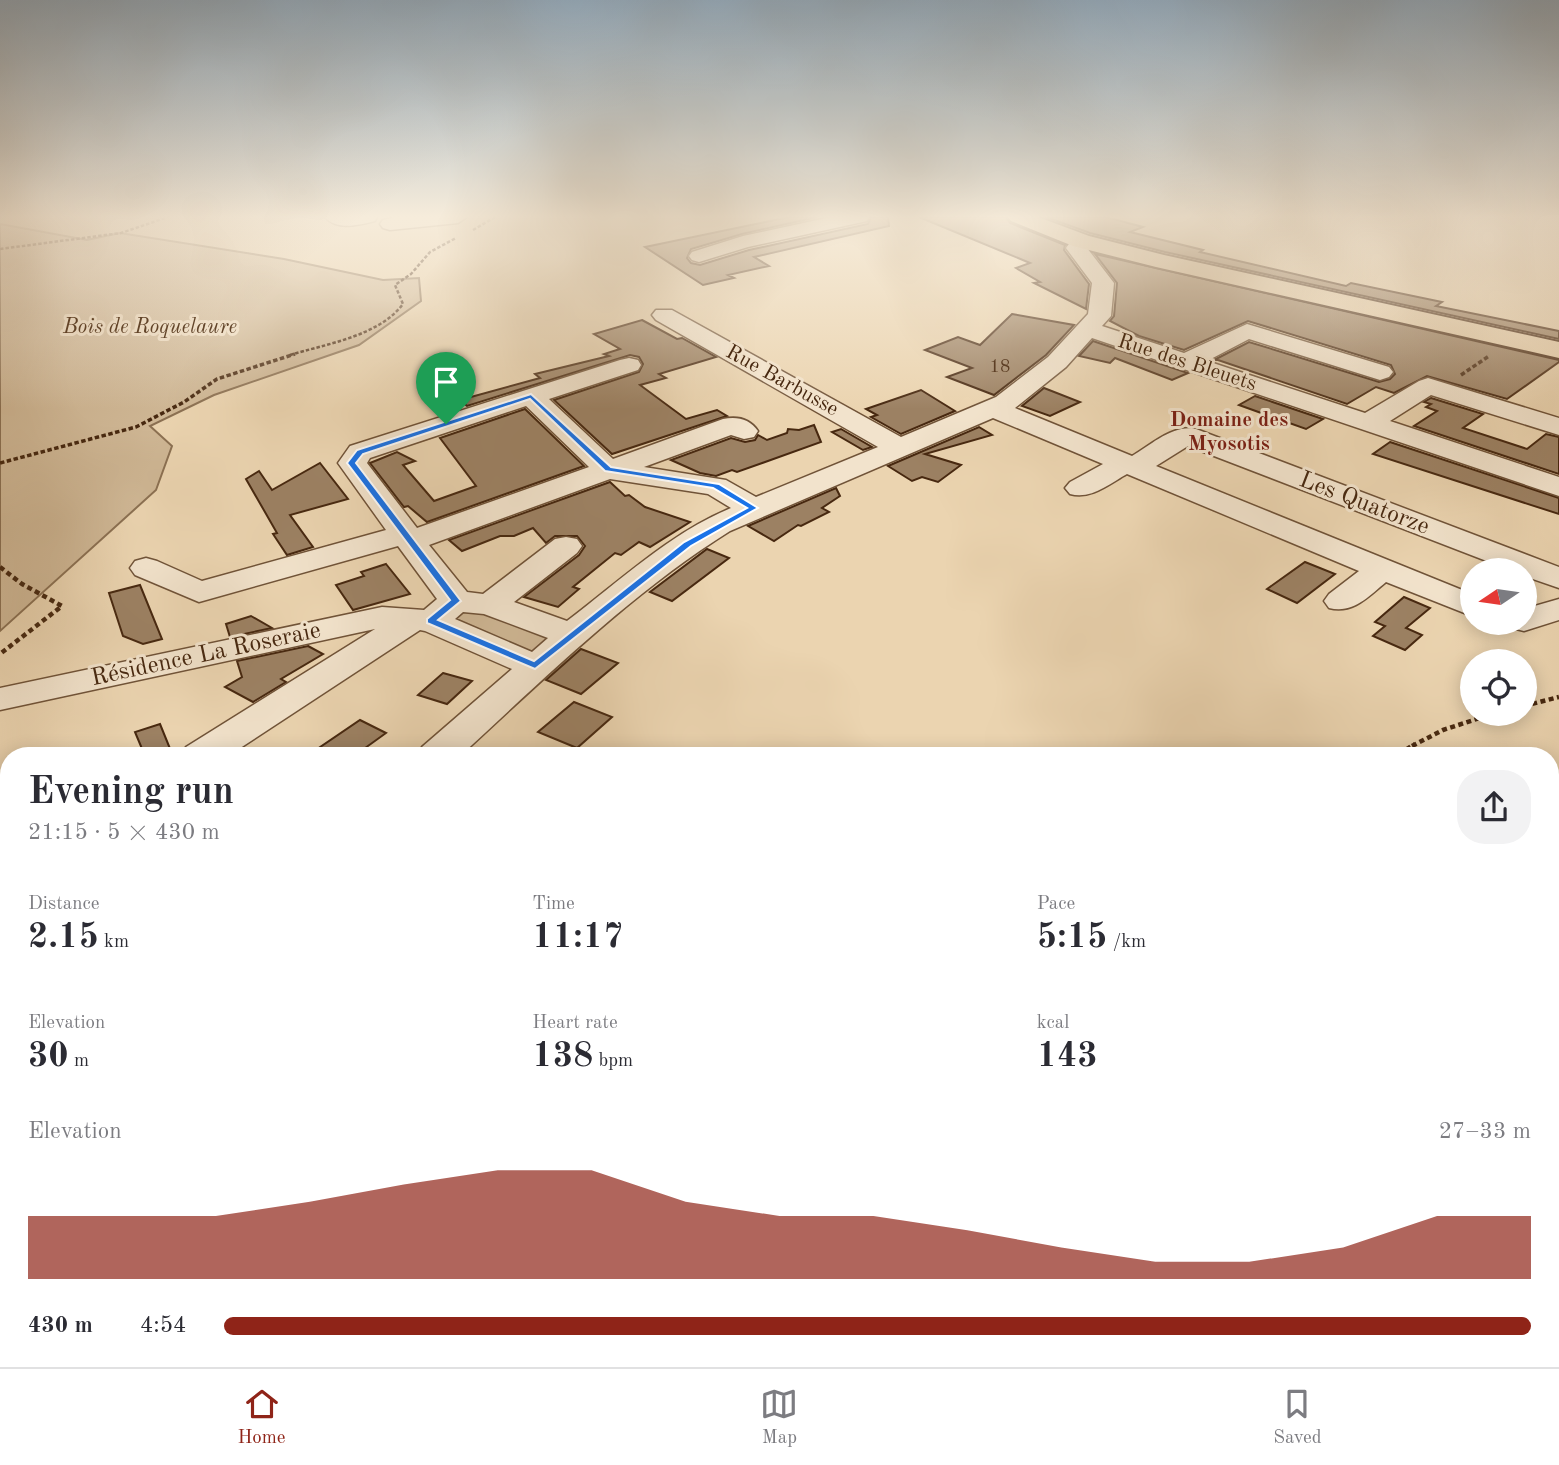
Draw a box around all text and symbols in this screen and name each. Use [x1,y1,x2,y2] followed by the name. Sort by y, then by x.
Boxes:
[62,317,237,338] park label: Bois de Roquelaure
[1115,331,1259,395] street label: Rue des Bleuets
[722,341,842,421] street label: Rue Barbusse
[416,352,476,424] pin
[990,358,1010,376] house number: 18
[427,363,465,401] icon: arrive
[1170,410,1288,455] district label: Domaine des Myosotis
[1296,468,1432,540] street label: Les Quatorze
[1460,558,1536,635] north arrow
[1460,558,1537,726] map controls
[89,619,323,691] street label: Résidence La Roseraie
[1460,649,1537,726] button: locate
[1457,770,1531,844] button: share
[28,774,234,812] text: Evening run
[28,821,220,844] text: 21:15 · 5 × 430 m
[28,895,100,914] text: Distance
[532,895,575,914] text: Time
[1037,895,1075,914] text: Pace
[28,920,99,955] text: 2.15
[532,920,623,955] text: 11:17
[1037,920,1107,955] text: 5:15
[99,933,129,952] text: km
[1107,933,1146,952] text: /km
[28,1014,105,1033] text: Elevation
[532,1014,618,1033] text: Heart rate
[1037,1014,1069,1033] text: kcal
[28,1039,69,1074] text: 30
[532,1039,593,1074] text: 138
[1037,1039,1098,1074] text: 143
[69,1052,89,1071] text: m
[593,1052,633,1071] text: bpm
[28,1120,122,1143] text: Elevation
[1439,1120,1531,1143] text: 27–33 m
[28,1314,93,1337] text: 430 m
[140,1314,186,1337] text: 4:54
[237,1385,286,1450] tab: Home
[760,1385,798,1450] tab: Map
[1273,1385,1322,1450] tab: Saved

